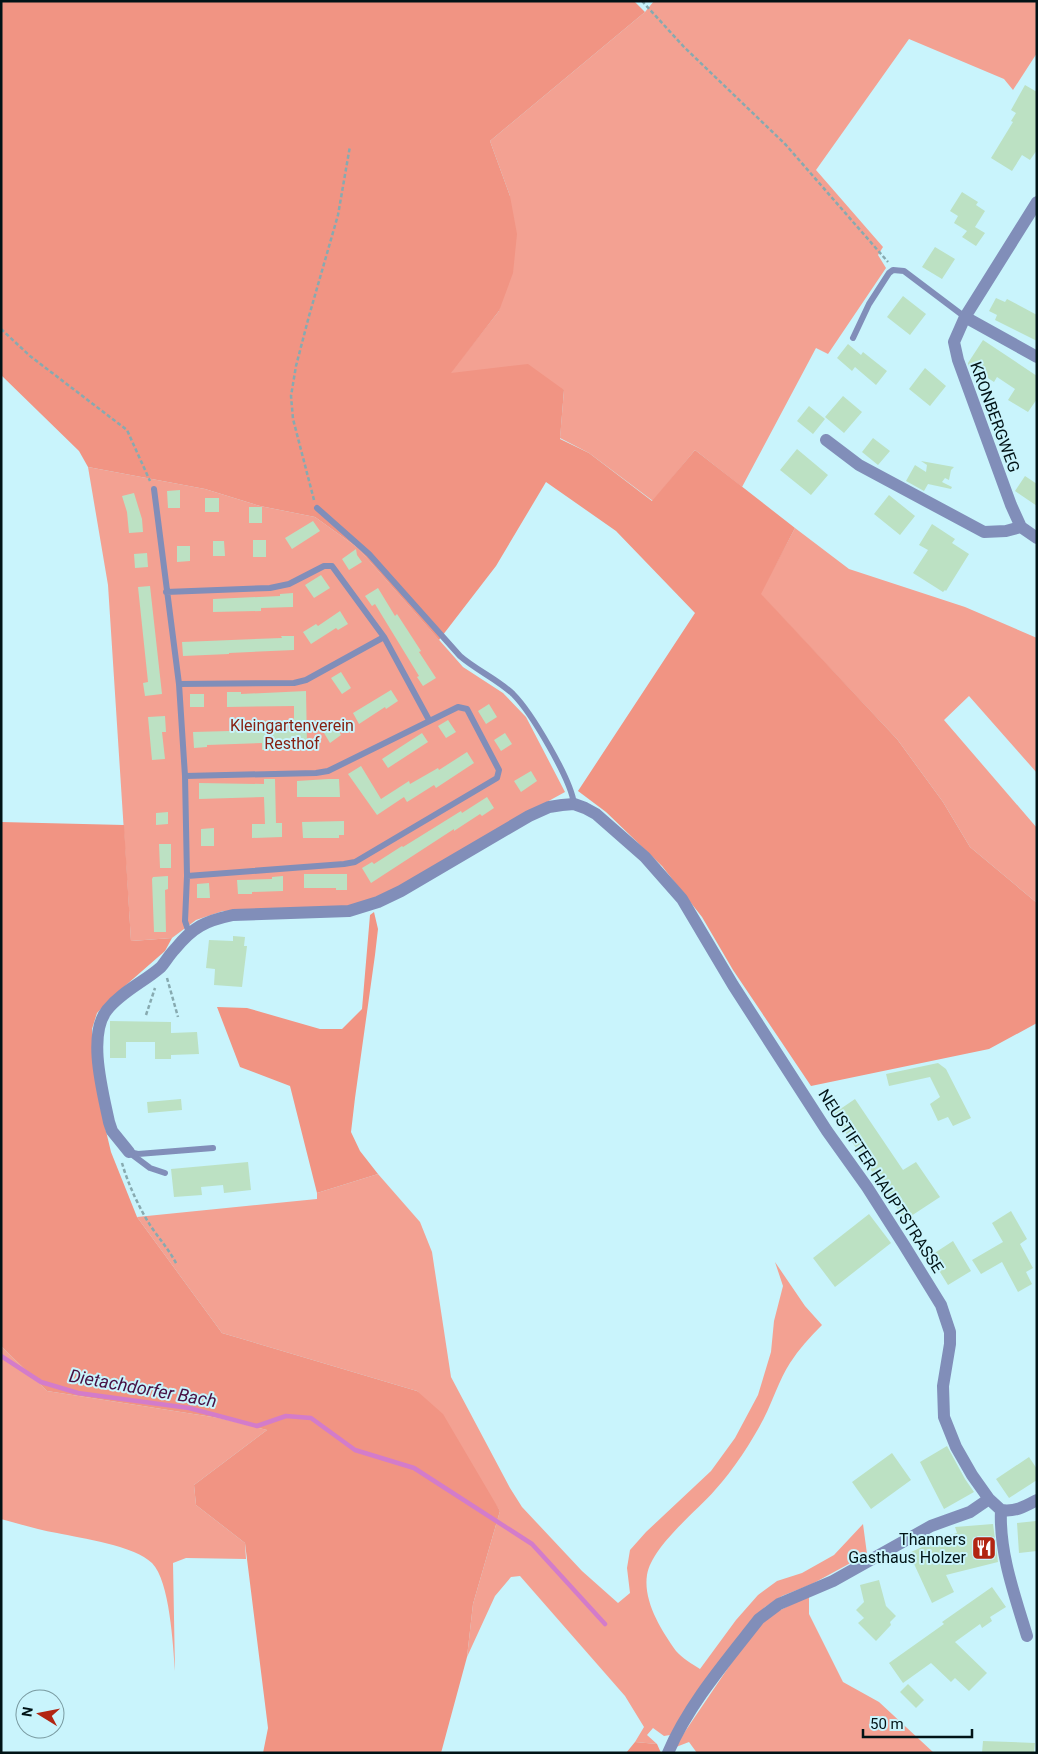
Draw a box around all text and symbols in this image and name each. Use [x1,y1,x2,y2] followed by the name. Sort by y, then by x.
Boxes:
[966,359,1024,475] street label: KRONBERGWEG
[230,716,354,753] park label: Kleingartenverein Resthof
[815,1086,947,1276] street label: NEUSTIFTER HAUPTSTRASSE
[68,1365,218,1411] water label: Dietachdorfer Bach
[848,1530,967,1567] place label: Thanners Gasthaus Holzer
[971,1535,997,1561] restaurant icon: Thanners Gasthaus Holzer
[15,1689,65,1739] north arrow
[18,1705,36,1718] text: N
[863,1706,972,1738] scale bar
[870,1715,904,1733] text: 50 m

